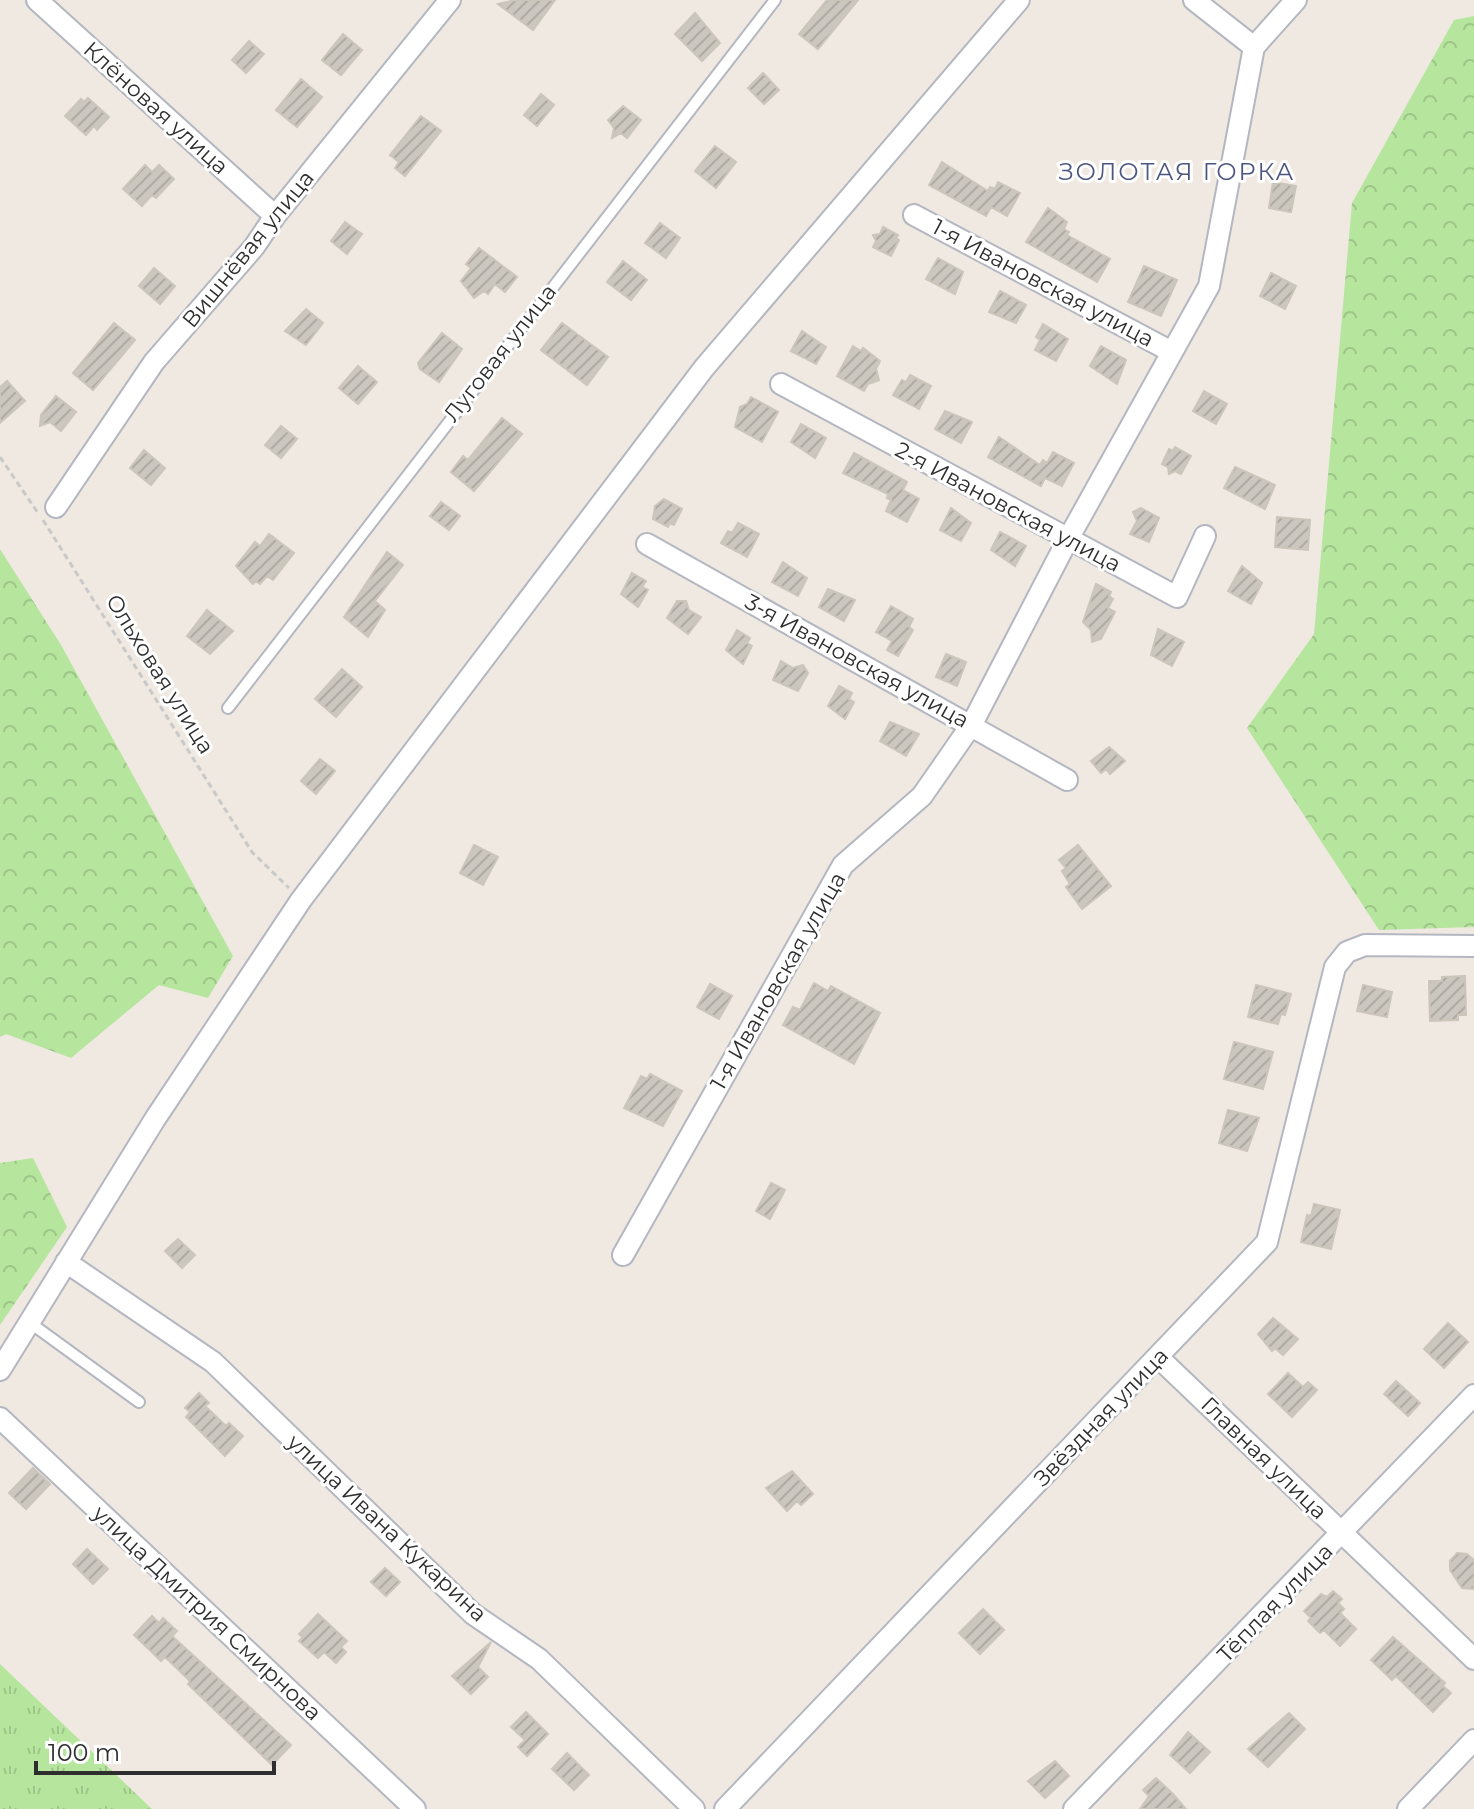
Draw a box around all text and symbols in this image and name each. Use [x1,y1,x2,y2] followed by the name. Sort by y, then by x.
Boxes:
[78,36,234,180] street label: Клёновая улица
[1059,157,1295,186] district label: ЗОЛОТАЯ ГОРКА
[176,165,320,333] street label: Вишнёвая улица
[928,213,1158,353] street label: 1-я Ивановская улица
[438,279,562,427] street label: Луговая улица
[891,436,1125,578] street label: 2-я Ивановская улица
[740,588,974,734] street label: 3-я Ивановская улица
[100,589,220,759] street label: Ольховая улица
[705,867,851,1095] street label: 1-я Ивановская улица
[1028,1342,1174,1492] street label: Звёздная улица
[1195,1391,1333,1525] street label: Главная улица
[281,1428,492,1627] street label: улица Ивана Кукарина
[86,1499,327,1726] street label: улица Дмитрия Смирнова
[1212,1538,1338,1668] street label: Тёплая улица
[36,1725,274,1775] scale bar
[48,1738,120,1767] text: 100 m

